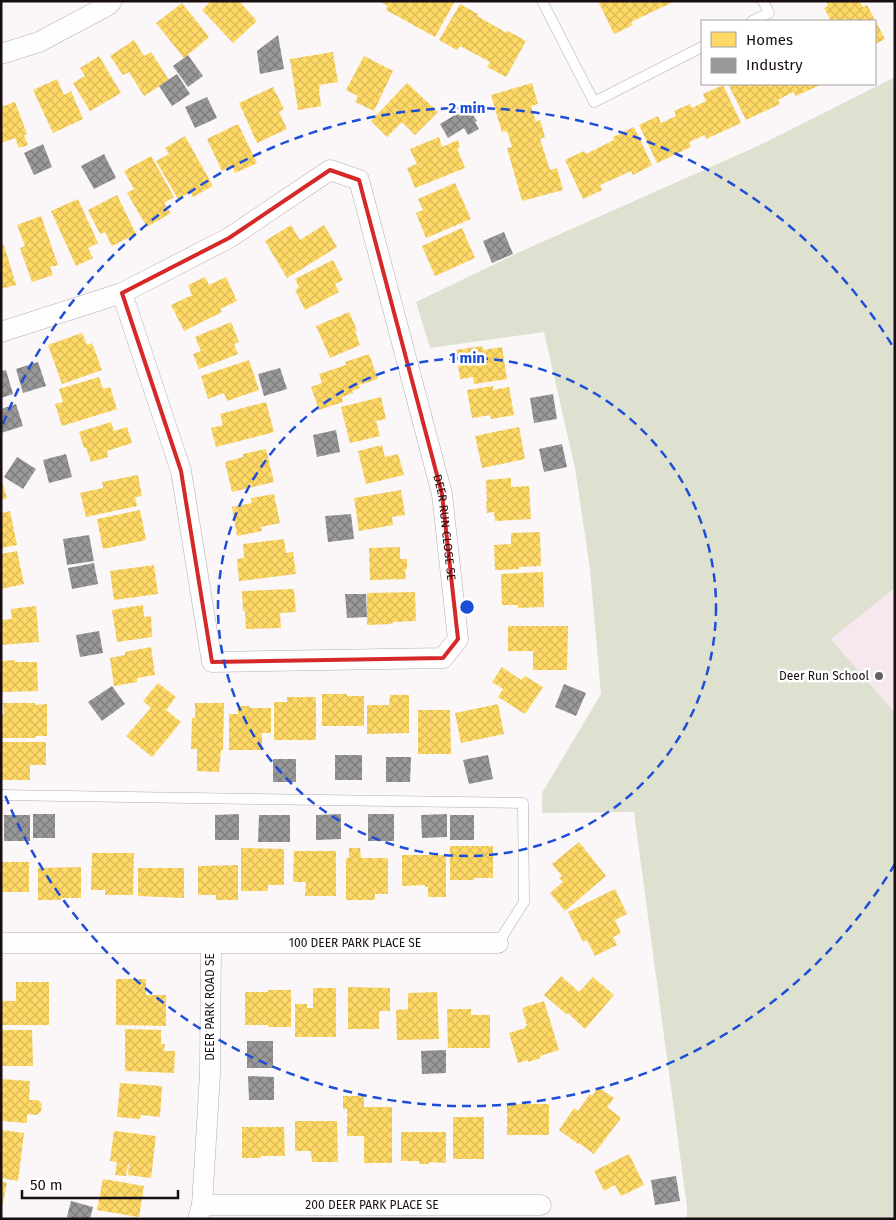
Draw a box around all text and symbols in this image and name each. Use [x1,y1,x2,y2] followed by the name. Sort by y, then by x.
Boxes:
[701,20,876,85] legend
[746,31,793,49] text: Homes
[746,56,803,74] text: Industry
[449,99,485,117] text: 2 min
[449,349,485,367] text: 1 min
[430,473,458,581] street label: DEER RUN CLOSE SE
[458,598,476,616] centre of rings
[779,669,869,683] place label: Deer Run School
[873,670,885,682] marker: Deer Run School
[289,936,421,950] street label: 100 DEER PARK PLACE SE
[203,953,217,1061] street label: DEER PARK ROAD SE
[22,1168,179,1200] scale bar
[30,1176,63,1194] text: 50 m
[305,1198,439,1212] street label: 200 DEER PARK PLACE SE

